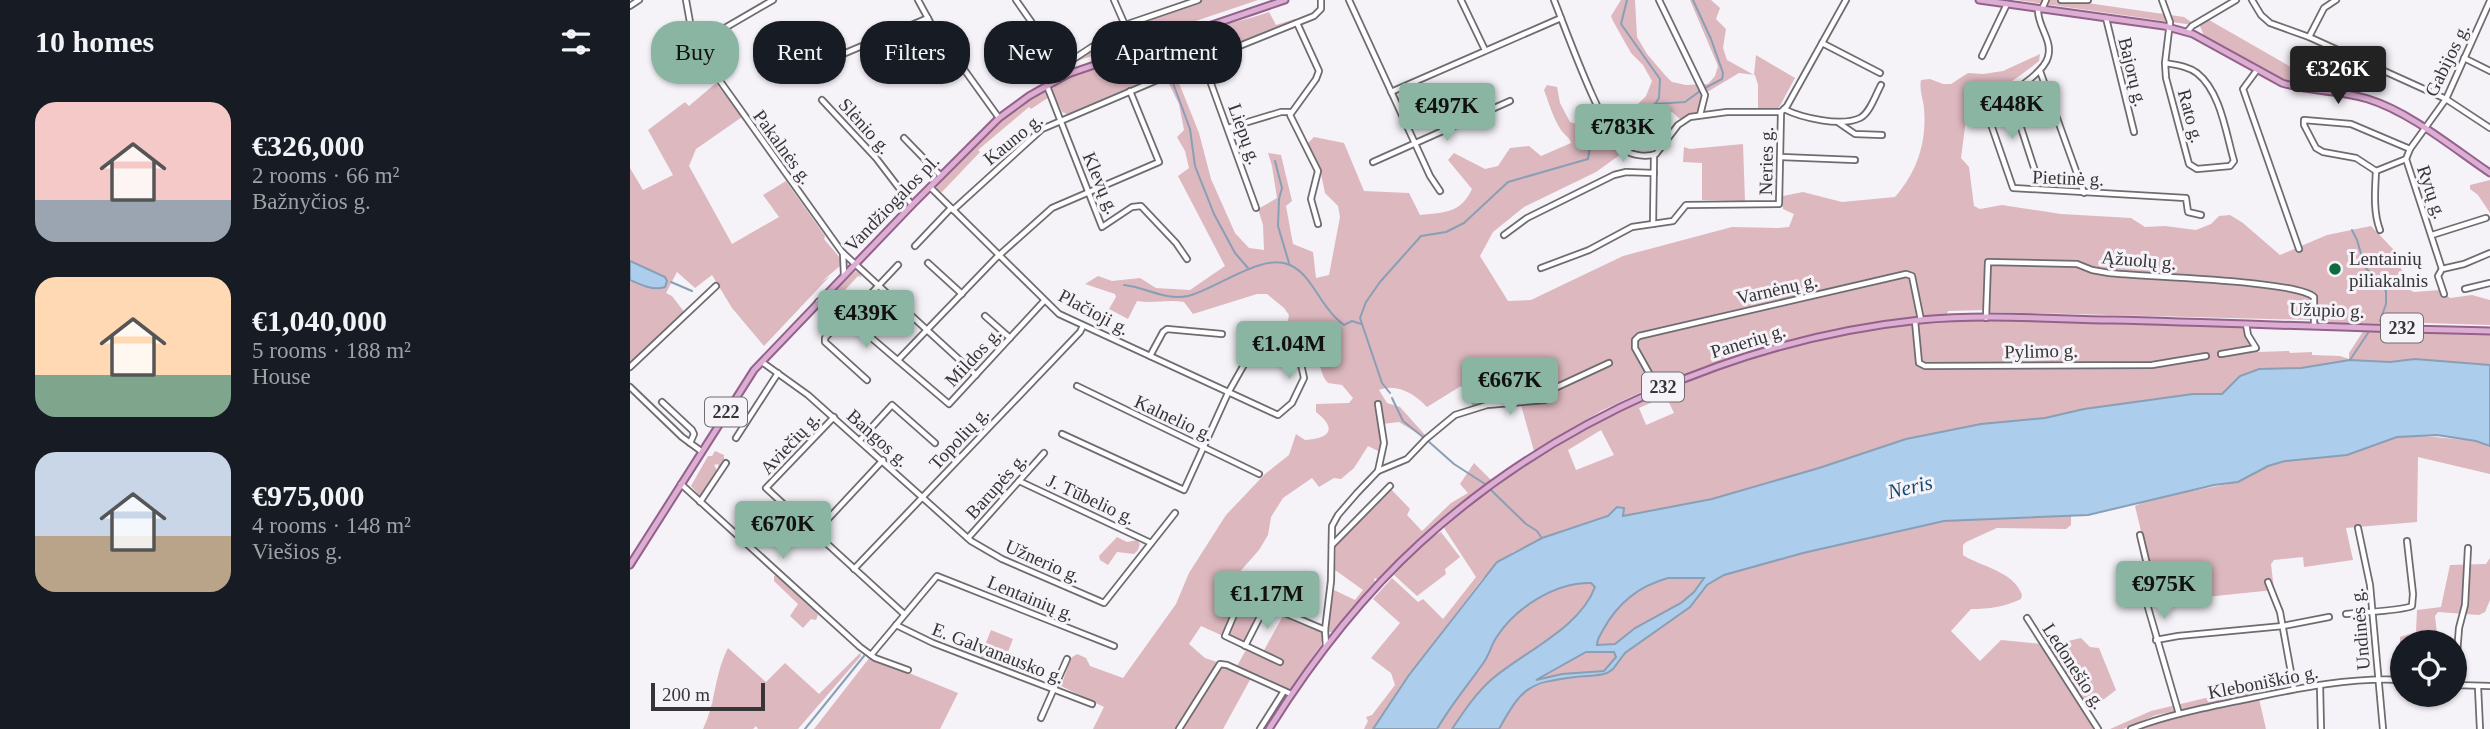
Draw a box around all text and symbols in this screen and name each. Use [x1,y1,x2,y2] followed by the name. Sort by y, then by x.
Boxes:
[2420,20,2474,100] street label: Gabijos g.
[651,21,739,84] chip: Buy
[753,21,846,84] chip: Rent
[860,21,970,84] chip: Filters
[984,21,1077,84] chip: New
[1091,21,1242,84] chip: Apartment
[557,23,595,61] icon: filters
[35,25,154,58] text: 10 homes
[2114,35,2152,109] street label: Bajorų g.
[2289,46,2387,106] pin: €326K
[2306,56,2370,81] text: €326K
[1963,82,2061,141] pin: €448K
[1398,83,1496,143] pin: €497K
[2174,87,2208,145] street label: Rato g.
[1980,91,2044,116] text: €448K
[1415,93,1479,118] text: €497K
[835,94,895,158] street label: Slėnio g.
[1224,101,1266,167] street label: Liepų g.
[1574,104,1672,164] pin: €783K
[749,106,817,188] street label: Pakalnės g.
[979,109,1047,169] street label: Kauno g.
[1591,114,1655,139] text: €783K
[1755,127,1777,195] street label: Neries g.
[252,129,365,162] text: €326,000
[91,130,175,214] icon: home
[1079,149,1123,217] street label: Klevų g.
[840,150,944,256] street label: Vandžiogalos pl.
[2413,162,2451,222] street label: Rytų g.
[252,163,399,188] text: 2 rooms · 66 m²
[2032,166,2104,190] street label: Pietinė g.
[252,189,371,214] text: Bažnyčios g.
[2101,246,2177,274] street label: Ąžuolų g.
[2349,248,2428,291] place label: Lentainių piliakalnis
[2327,261,2343,277] marker: Lentainių piliakalnis
[1735,270,1819,308] street label: Varnėnų g.
[1055,285,1133,339] street label: Plačioji g.
[817,290,915,350] pin: €439K
[2289,298,2365,322] street label: Užupio g.
[834,300,898,325] text: €439K
[252,304,387,337] text: €1,040,000
[91,305,175,389] icon: home
[2381,314,2423,342] road number: 232
[1708,320,1788,362] street label: Panerių g.
[1232,322,1346,381] pin: €1.04M
[940,323,1006,391] street label: Mildos g.
[1252,331,1326,356] text: €1.04M
[252,338,411,363] text: 5 rooms · 188 m²
[2004,340,2078,362] street label: Pylimo g.
[1461,358,1559,417] pin: €667K
[252,364,311,389] text: House
[1478,367,1542,392] text: €667K
[1642,372,1684,402] road number: 232
[1131,391,1217,445] street label: Kalnelio g.
[705,398,747,426] road number: 222
[925,402,993,474] street label: Topolių g.
[843,405,913,471] street label: Bangos g.
[756,407,824,479] street label: Aviečių g.
[961,449,1031,523] street label: Barupės g.
[1044,469,1138,529] street label: J. Tūbelio g.
[1884,470,1935,504] water label: Neris
[252,479,365,512] text: €975,000
[91,480,175,564] icon: home
[734,502,832,561] pin: €670K
[751,511,815,536] text: €670K
[252,513,411,538] text: 4 rooms · 148 m²
[1002,535,1084,587] street label: Užnerio g.
[252,539,343,564] text: Viešios g.
[2115,562,2213,621] pin: €975K
[985,571,1077,625] street label: Lentainių g.
[2132,571,2196,596] text: €975K
[1210,572,1324,631] pin: €1.17M
[1230,581,1304,606] text: €1.17M
[2346,587,2374,671] street label: Undinės g.
[929,618,1067,688] street label: E. Galvanausko g.
[2038,619,2110,713] street label: Ledonešio g.
[2390,630,2467,707] map controls
[2390,630,2467,707] button: locate
[2206,661,2320,703] street label: Kleboniškio g.
[651,680,765,712] scale bar
[662,684,710,705] text: 200 m

